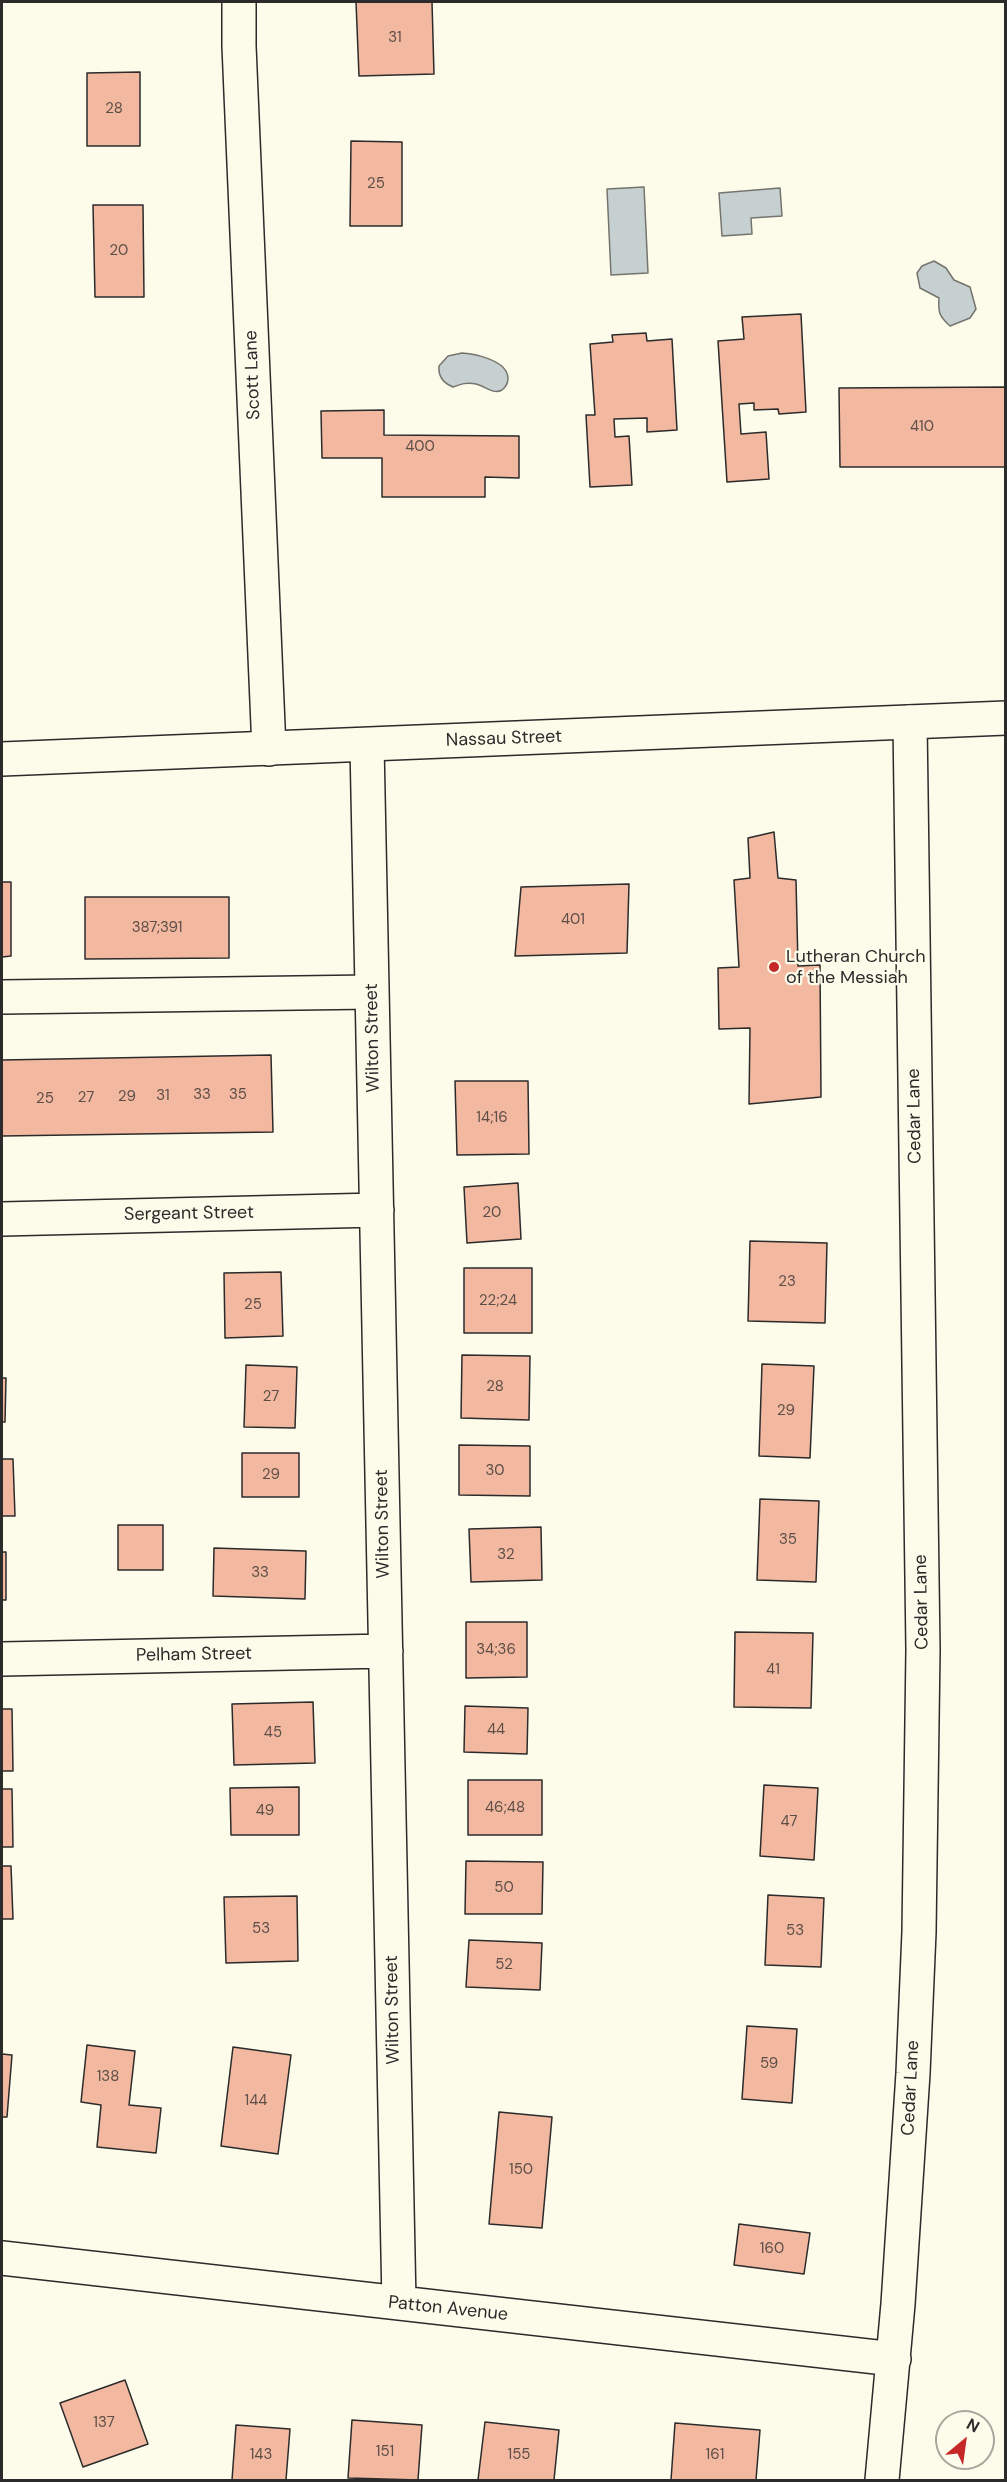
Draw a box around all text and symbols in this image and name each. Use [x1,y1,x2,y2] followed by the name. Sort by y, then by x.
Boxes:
[388,29,402,47] house number: 31
[105,100,123,118] house number: 28
[367,175,385,193] house number: 25
[110,242,128,260] house number: 20
[241,330,265,420] street label: Scott Lane
[910,418,934,436] house number: 410
[405,438,435,456] house number: 400
[446,726,562,752] street label: Nassau Street
[561,911,585,929] house number: 401
[132,919,182,937] house number: 387;391
[786,946,926,988] place label: Lutheran Church of the Messiah
[767,960,781,974] marker: Lutheran Church of the Messiah
[361,983,385,1093] street label: Wilton Street
[903,1068,927,1164] street label: Cedar Lane
[193,1086,211,1104] house number: 33
[229,1086,247,1104] house number: 35
[156,1087,170,1105] house number: 31
[118,1088,136,1106] house number: 29
[78,1089,94,1107] house number: 27
[36,1090,54,1108] house number: 25
[476,1109,508,1127] house number: 14;16
[124,1202,254,1226] street label: Sergeant Street
[483,1204,501,1222] house number: 20
[778,1273,796,1291] house number: 23
[479,1292,517,1310] house number: 22;24
[244,1296,262,1314] house number: 25
[486,1378,504,1396] house number: 28
[263,1388,279,1406] house number: 27
[777,1402,795,1420] house number: 29
[485,1462,505,1480] house number: 30
[262,1466,280,1484] house number: 29
[371,1469,395,1579] street label: Wilton Street
[779,1531,797,1549] house number: 35
[497,1546,515,1564] house number: 32
[910,1554,934,1650] street label: Cedar Lane
[251,1564,269,1582] house number: 33
[476,1641,516,1659] house number: 34;36
[136,1643,252,1667] street label: Pelham Street
[766,1661,780,1679] house number: 41
[487,1721,505,1739] house number: 44
[264,1724,282,1742] house number: 45
[485,1799,525,1817] house number: 46;48
[256,1802,274,1820] house number: 49
[780,1813,798,1831] house number: 47
[494,1879,514,1897] house number: 50
[252,1920,270,1938] house number: 53
[786,1922,804,1940] house number: 53
[381,1955,405,2065] street label: Wilton Street
[495,1956,513,1974] house number: 52
[898,2040,924,2136] street label: Cedar Lane
[760,2055,778,2073] house number: 59
[97,2068,119,2086] house number: 138
[245,2092,267,2110] house number: 144
[509,2161,533,2179] house number: 150
[760,2240,784,2258] house number: 160
[387,2292,509,2326] street label: Patton Avenue
[935,2410,995,2470] north arrow
[93,2414,115,2432] house number: 137
[963,2414,983,2438] text: N
[376,2443,394,2461] house number: 151
[250,2446,272,2464] house number: 143
[508,2446,530,2464] house number: 155
[706,2446,724,2464] house number: 161

